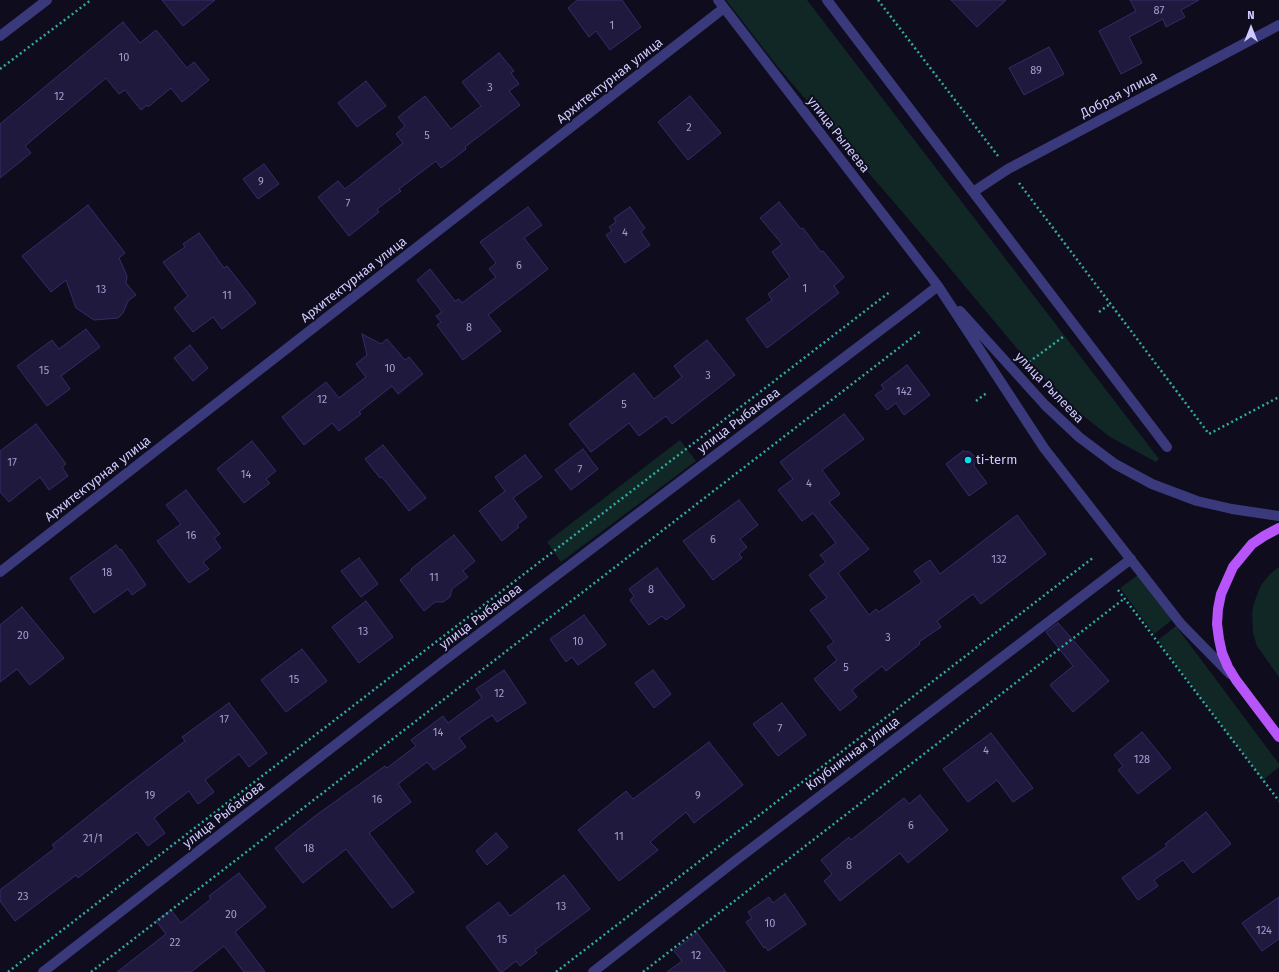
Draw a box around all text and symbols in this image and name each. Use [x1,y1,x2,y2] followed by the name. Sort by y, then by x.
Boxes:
[1154,4,1164,18] house number: 87
[1231,8,1271,48] north arrow
[1247,9,1255,22] text: N
[610,19,614,33] house number: 1
[554,35,666,127] street label: Архитектурная улица
[119,51,129,65] house number: 10
[1030,64,1042,78] house number: 89
[1078,68,1160,122] street label: Добрая улица
[487,81,493,95] house number: 3
[54,90,64,104] house number: 12
[803,94,873,176] street label: улица Рылеева
[686,121,692,135] house number: 2
[424,129,430,143] house number: 5
[258,175,264,189] house number: 9
[346,197,350,211] house number: 7
[622,226,628,240] house number: 4
[298,234,410,326] street label: Архитектурная улица
[516,259,522,273] house number: 6
[803,282,807,296] house number: 1
[96,283,106,297] house number: 13
[222,289,232,303] house number: 11
[466,321,472,335] house number: 8
[1011,349,1087,427] street label: улица Рылеева
[385,362,395,376] house number: 10
[39,364,49,378] house number: 15
[705,369,711,383] house number: 3
[695,385,783,457] street label: улица Рыбакова
[896,385,912,399] house number: 142
[317,393,327,407] house number: 12
[621,398,627,412] house number: 5
[42,433,154,525] street label: Архитектурная улица
[976,452,1017,468] place label: ti-term
[963,455,973,465] marker: ti-term
[7,456,17,470] house number: 17
[578,463,582,477] house number: 7
[241,468,251,482] house number: 14
[806,477,812,491] house number: 4
[186,529,196,543] house number: 16
[710,533,716,547] house number: 6
[991,553,1007,567] house number: 132
[102,566,112,580] house number: 18
[429,571,439,585] house number: 11
[437,581,525,653] street label: улица Рыбакова
[648,583,654,597] house number: 8
[358,625,368,639] house number: 13
[17,629,29,643] house number: 20
[885,631,891,645] house number: 3
[573,635,583,649] house number: 10
[843,661,849,675] house number: 5
[289,673,299,687] house number: 15
[494,687,504,701] house number: 12
[219,713,229,727] house number: 17
[803,714,903,794] street label: Клубничная улица
[778,722,782,736] house number: 7
[433,726,443,740] house number: 14
[983,744,989,758] house number: 4
[1134,753,1150,767] house number: 128
[180,778,268,852] street label: улица Рыбакова
[145,789,155,803] house number: 19
[695,789,701,803] house number: 9
[372,793,382,807] house number: 16
[908,819,914,833] house number: 6
[614,830,624,844] house number: 11
[83,832,103,846] house number: 21/1
[304,842,314,856] house number: 18
[846,859,852,873] house number: 8
[18,890,28,904] house number: 23
[556,900,566,914] house number: 13
[225,908,237,922] house number: 20
[765,917,775,931] house number: 10
[1256,924,1272,938] house number: 124
[497,933,507,947] house number: 15
[170,936,180,950] house number: 22
[691,949,701,963] house number: 12

